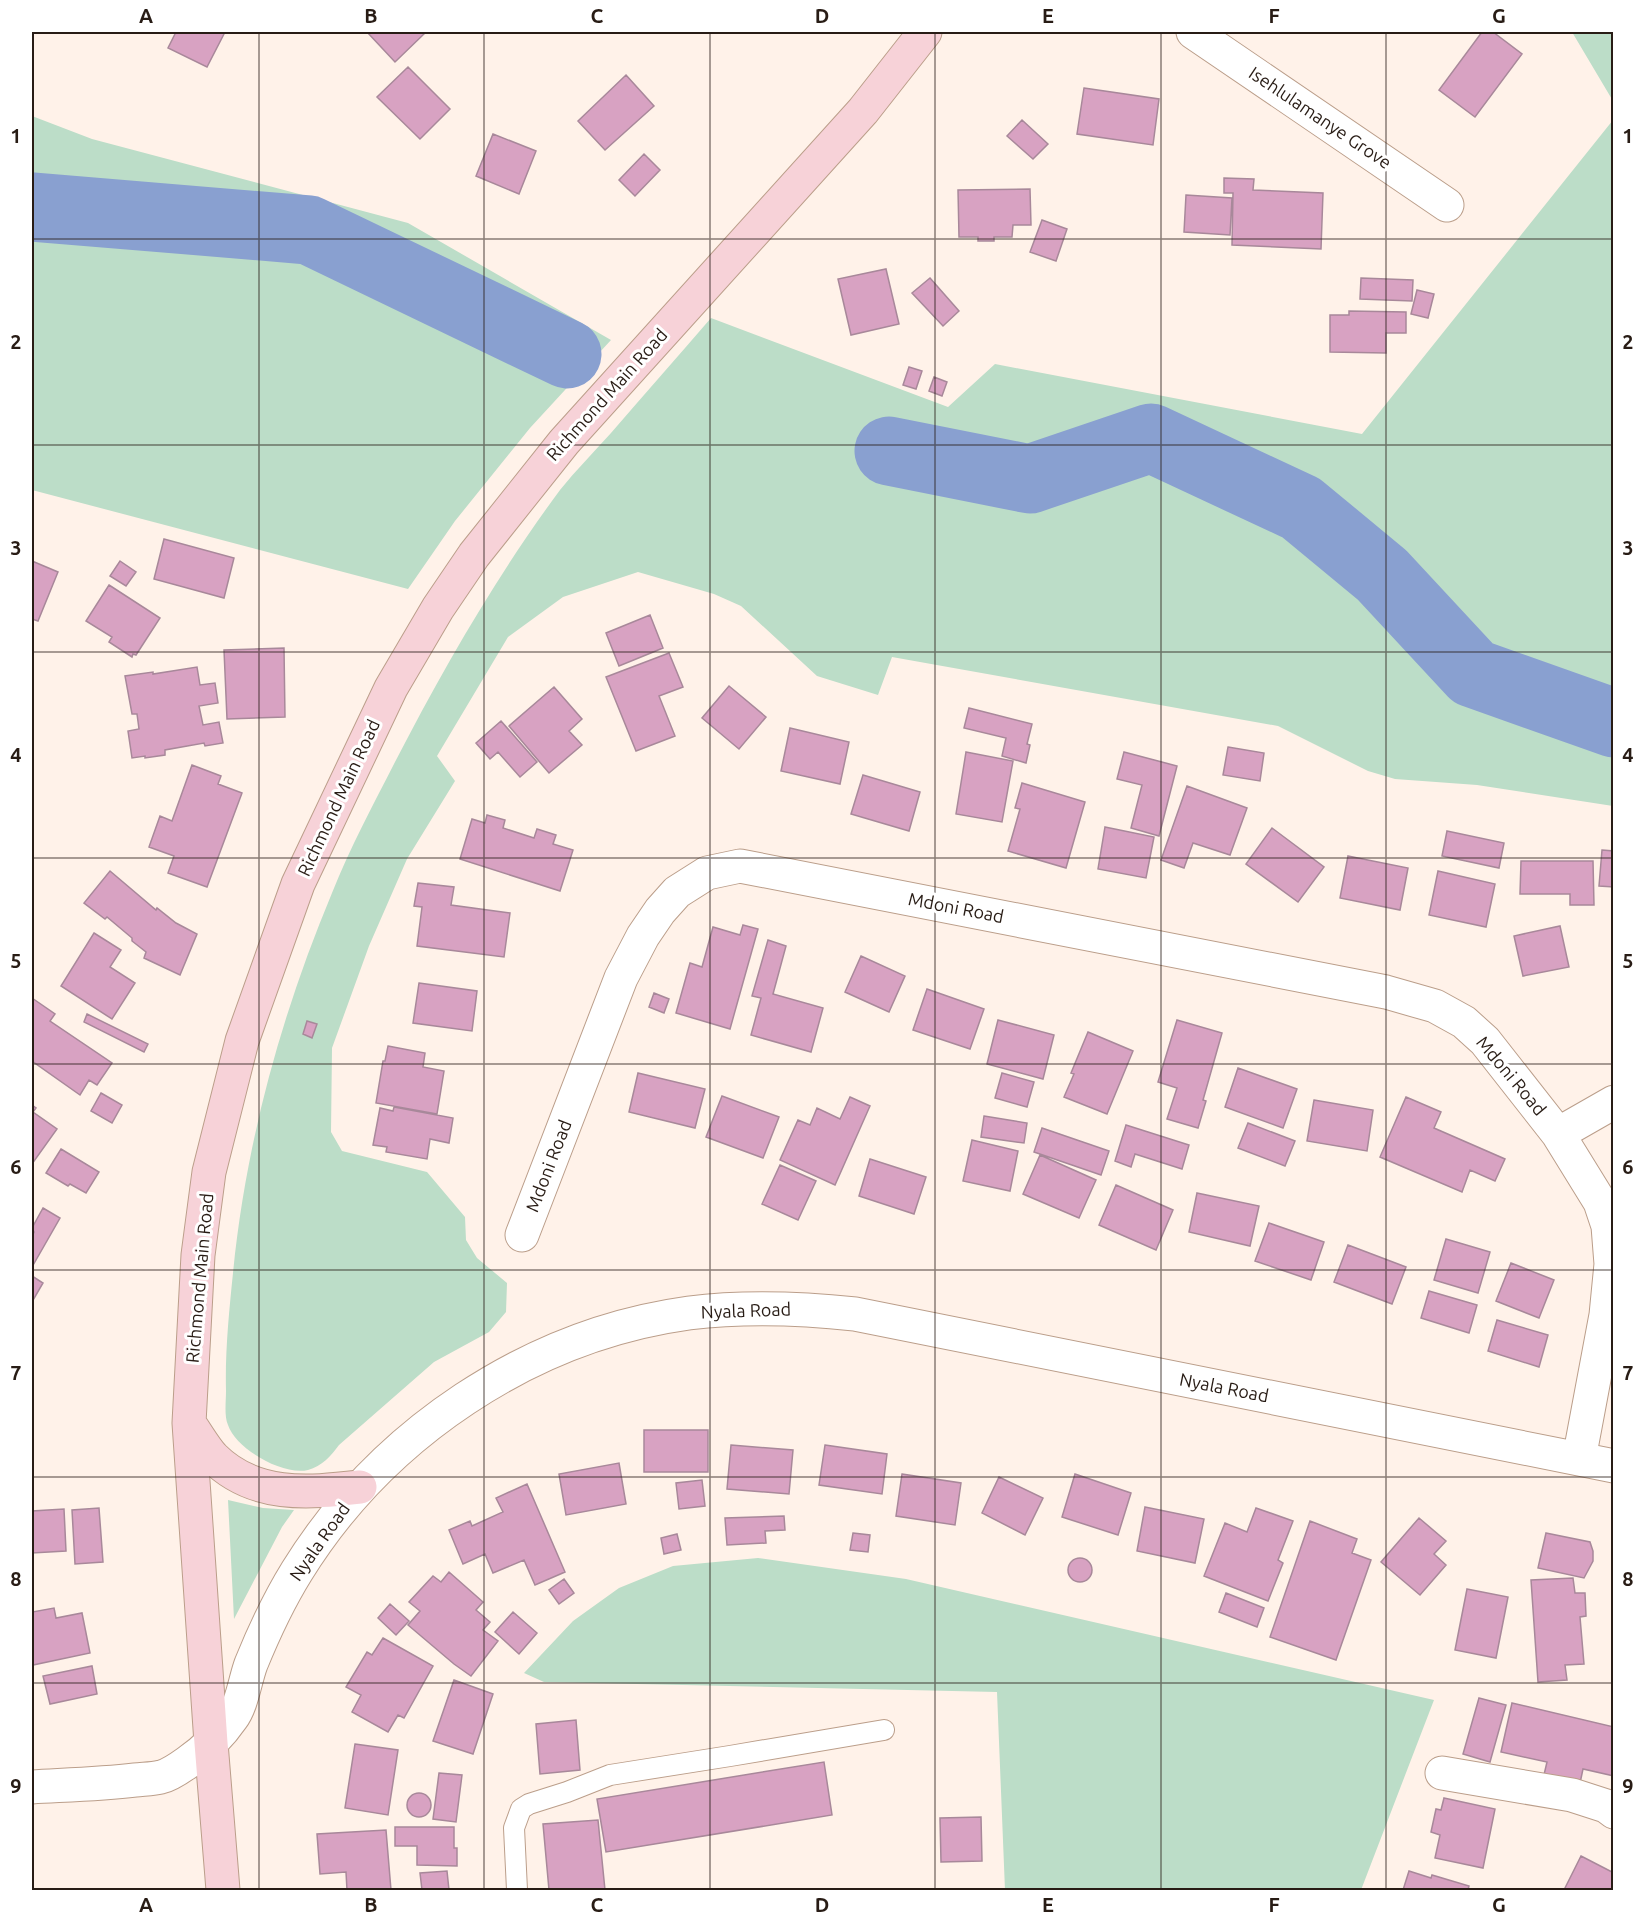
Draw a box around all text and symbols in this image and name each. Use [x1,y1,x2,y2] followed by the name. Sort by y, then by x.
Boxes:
[139,4,153,27] text: A
[364,4,378,27] text: B
[591,4,604,27] text: C
[815,4,829,27] text: D
[1042,4,1054,27] text: E
[1268,4,1280,27] text: F
[1492,4,1506,27] text: G
[1246,62,1395,172] street label: Isehlulamanye Grove
[10,124,22,147] text: 1
[1622,124,1634,147] text: 1
[542,324,671,464] street label: Richmond Main Road
[10,330,22,353] text: 2
[1622,330,1634,353] text: 2
[10,536,22,559] text: 3
[1622,536,1634,559] text: 3
[293,716,383,879] street label: Richmond Main Road
[10,743,22,766] text: 4
[1622,743,1634,766] text: 4
[907,888,1006,926] street label: Mdoni Road
[10,949,22,972] text: 5
[1622,949,1634,972] text: 5
[1473,1032,1551,1119] street label: Mdoni Road
[521,1117,575,1214] street label: Mdoni Road
[10,1155,22,1178] text: 6
[1622,1155,1634,1178] text: 6
[182,1192,216,1364] street label: Richmond Main Road
[700,1298,791,1322] street label: Nyala Road
[10,1361,22,1384] text: 7
[1622,1361,1634,1384] text: 7
[1178,1369,1270,1405] street label: Nyala Road
[285,1499,353,1584] street label: Nyala Road
[10,1567,22,1590] text: 8
[1622,1567,1634,1590] text: 8
[10,1774,22,1797] text: 9
[1622,1774,1634,1797] text: 9
[139,1893,153,1916] text: A
[364,1893,378,1916] text: B
[591,1893,604,1916] text: C
[815,1893,829,1916] text: D
[1042,1893,1054,1916] text: E
[1268,1893,1280,1916] text: F
[1492,1893,1506,1916] text: G

